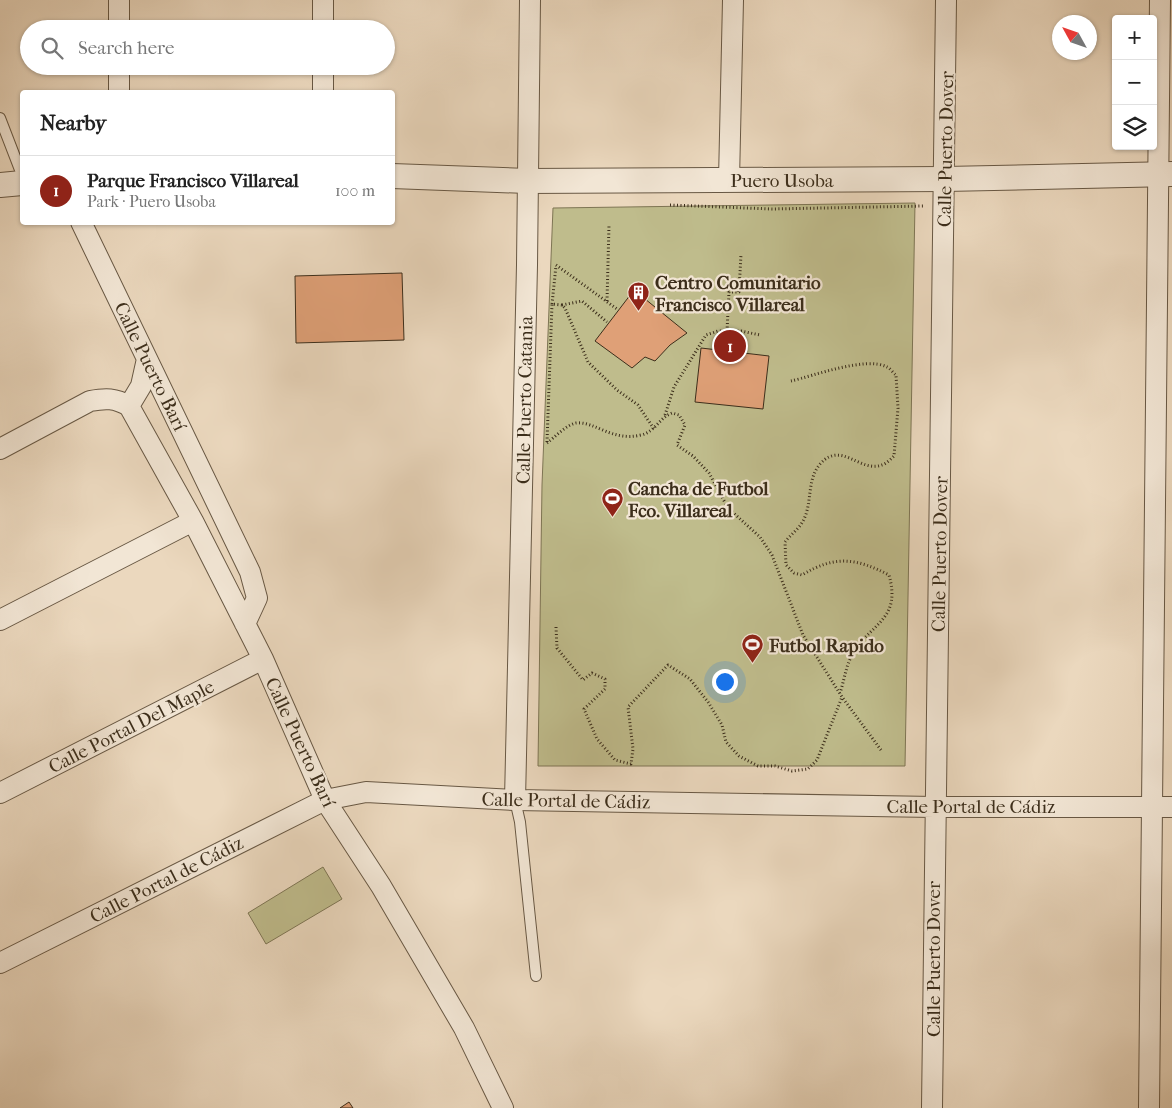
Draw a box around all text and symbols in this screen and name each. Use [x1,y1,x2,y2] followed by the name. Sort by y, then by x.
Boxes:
[1052,15,1097,60] north arrow
[1112,15,1157,150] map controls
[1112,15,1157,60] button: +
[20,20,395,75] search box
[38,34,66,62] icon: search
[78,37,174,59] text: Search here
[1112,60,1157,105] button: −
[934,70,958,227] street label: Calle Puerto Dover
[1112,105,1157,150] button: layers
[40,111,106,135] text: Nearby
[87,170,299,192] text: Parque Francisco Villareal
[730,170,834,192] street label: Puero Usoba
[53,181,59,200] text: 1
[335,181,375,200] text: 100 m
[87,192,216,211] text: Park · Puero Usoba
[654,272,821,316] place label: Centro Comunitario Francisco Villareal
[627,281,651,312] building icon: Centro Comunitario Francisco Villareal
[109,298,191,435] street label: Calle Puerto Barí
[513,316,537,484] street label: Calle Puerto Catania
[714,327,746,365] pin: 1
[928,475,952,632] street label: Calle Puerto Dover
[627,478,769,522] place label: Cancha de Futbol Fco. Villareal
[600,487,624,518] sports icon: Cancha de Futbol Fco. Villareal
[741,633,765,664] sports icon: Futbol Rapido
[768,635,884,657] place label: Futbol Rapido
[712,669,738,695] your location
[260,674,340,811] street label: Calle Puerto Barí
[45,676,218,778] street label: Calle Portal Del Maple
[481,789,651,813] street label: Calle Portal de Cádiz
[887,796,1055,818] street label: Calle Portal de Cádiz
[86,832,247,928] street label: Calle Portal de Cádiz
[923,880,945,1037] street label: Calle Puerto Dover

